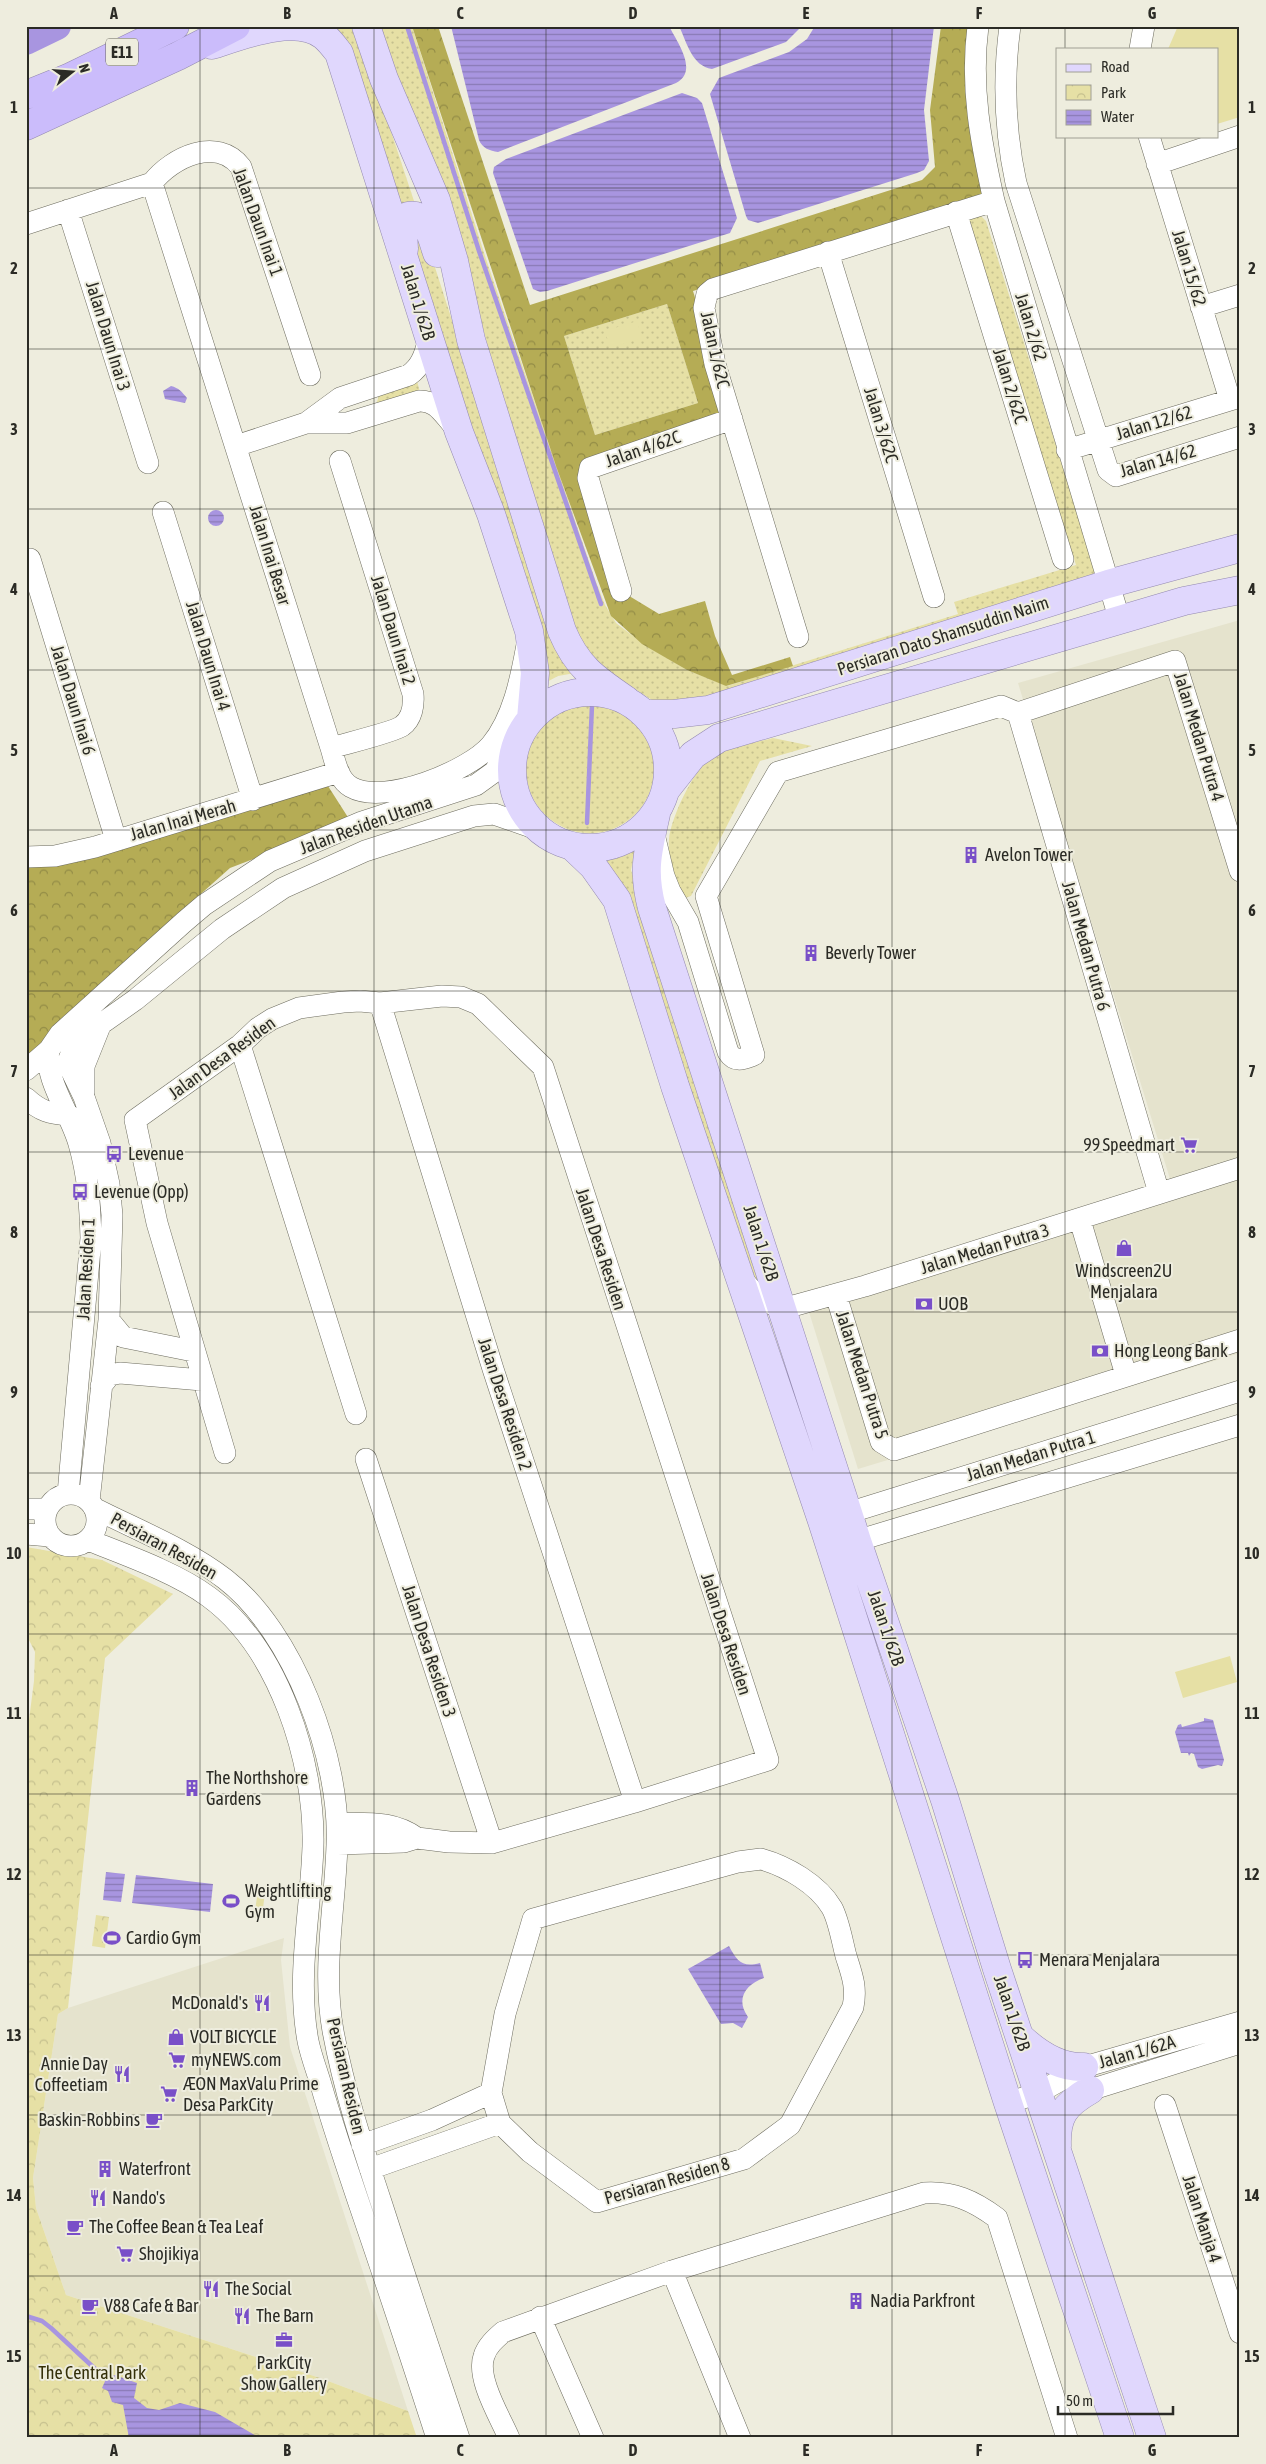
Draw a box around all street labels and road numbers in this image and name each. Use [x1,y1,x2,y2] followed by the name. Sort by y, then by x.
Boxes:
[106,38,138,66] road number: E11
[229,165,288,279] street label: Jalan Daun Inai 1
[1168,227,1211,308] street label: Jalan 15/62
[397,261,440,343] street label: Jalan 1/62B
[82,278,135,393] street label: Jalan Daun Inai 3
[1011,290,1052,363] street label: Jalan 2/62
[696,310,734,390] street label: Jalan 1/62C
[989,345,1032,426] street label: Jalan 2/62C
[860,384,903,465] street label: Jalan 3/62C
[1113,401,1194,444] street label: Jalan 12/62
[603,426,683,471] street label: Jalan 4/62C
[1117,440,1198,481] street label: Jalan 14/62
[245,502,296,608] street label: Jalan Inai Besar
[367,572,420,687] street label: Jalan Daun Inai 2
[834,591,1051,680] street label: Persiaran Dato Shamsuddin Naim
[182,598,235,713] street label: Jalan Daun Inai 4
[47,642,100,757] street label: Jalan Daun Inai 6
[1170,670,1229,804] street label: Jalan Medan Putra 4
[297,791,435,858] street label: Jalan Residen Utama
[128,794,238,845] street label: Jalan Inai Merah
[1058,879,1115,1013] street label: Jalan Medan Putra 6
[164,1012,279,1103] street label: Jalan Desa Residen
[572,1185,631,1312] street label: Jalan Desa Residen
[739,1202,784,1284] street label: Jalan 1/62B
[72,1217,99,1321] street label: Jalan Residen 1
[918,1219,1052,1278] street label: Jalan Medan Putra 3
[832,1308,893,1442] street label: Jalan Medan Putra 5
[474,1335,537,1473] street label: Jalan Desa Residen 2
[964,1426,1098,1485] street label: Jalan Medan Putra 1
[107,1508,221,1583] street label: Persiaran Residen
[697,1570,756,1697] street label: Jalan Desa Residen
[398,1582,461,1720] street label: Jalan Desa Residen 3
[864,1587,909,1669] street label: Jalan 1/62B
[990,1972,1035,2054] street label: Jalan 1/62B
[323,2016,370,2136] street label: Persiaran Residen
[1096,2031,1178,2072] street label: Jalan 1/62A
[602,2153,732,2208] street label: Persiaran Residen 8
[1178,2172,1227,2265] street label: Jalan Manja 4

